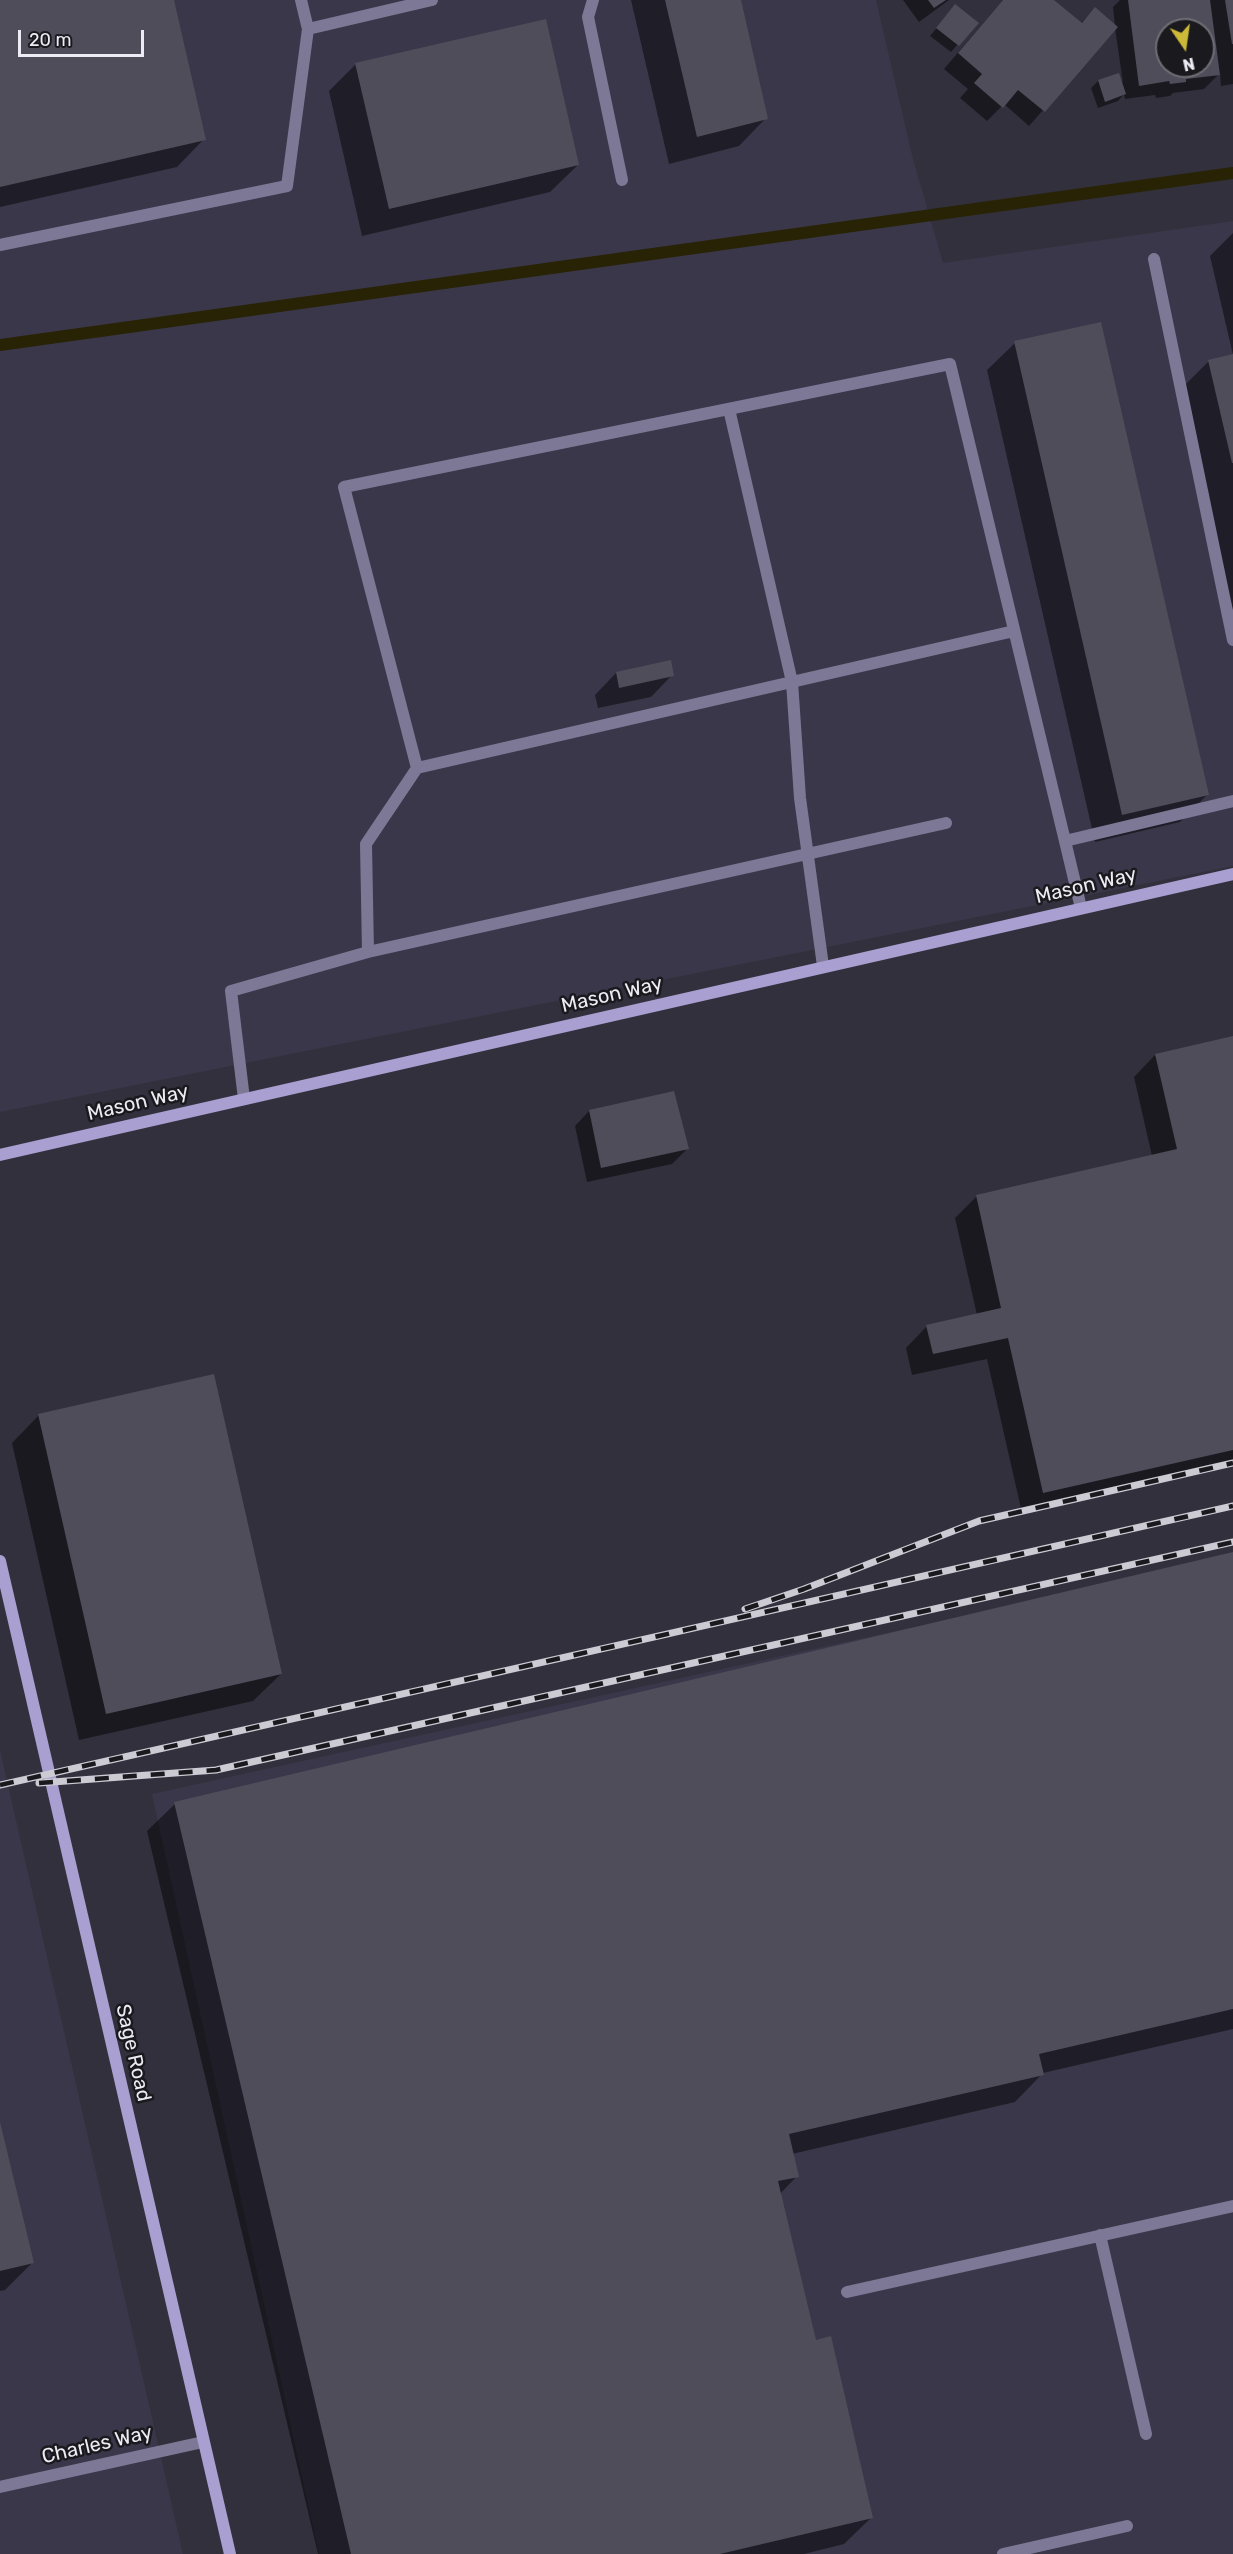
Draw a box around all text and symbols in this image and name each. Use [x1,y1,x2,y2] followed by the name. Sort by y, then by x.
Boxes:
[21,18,147,56] scale bar
[1155,18,1215,78] north arrow
[29,29,71,51] text: 20 m
[1181,54,1196,75] text: N
[1033,863,1139,909] street label: Mason Way
[559,972,665,1018] street label: Mason Way
[85,1080,191,1126] street label: Mason Way
[110,2002,156,2104] street label: Sage Road
[39,2421,155,2469] street label: Charles Way

